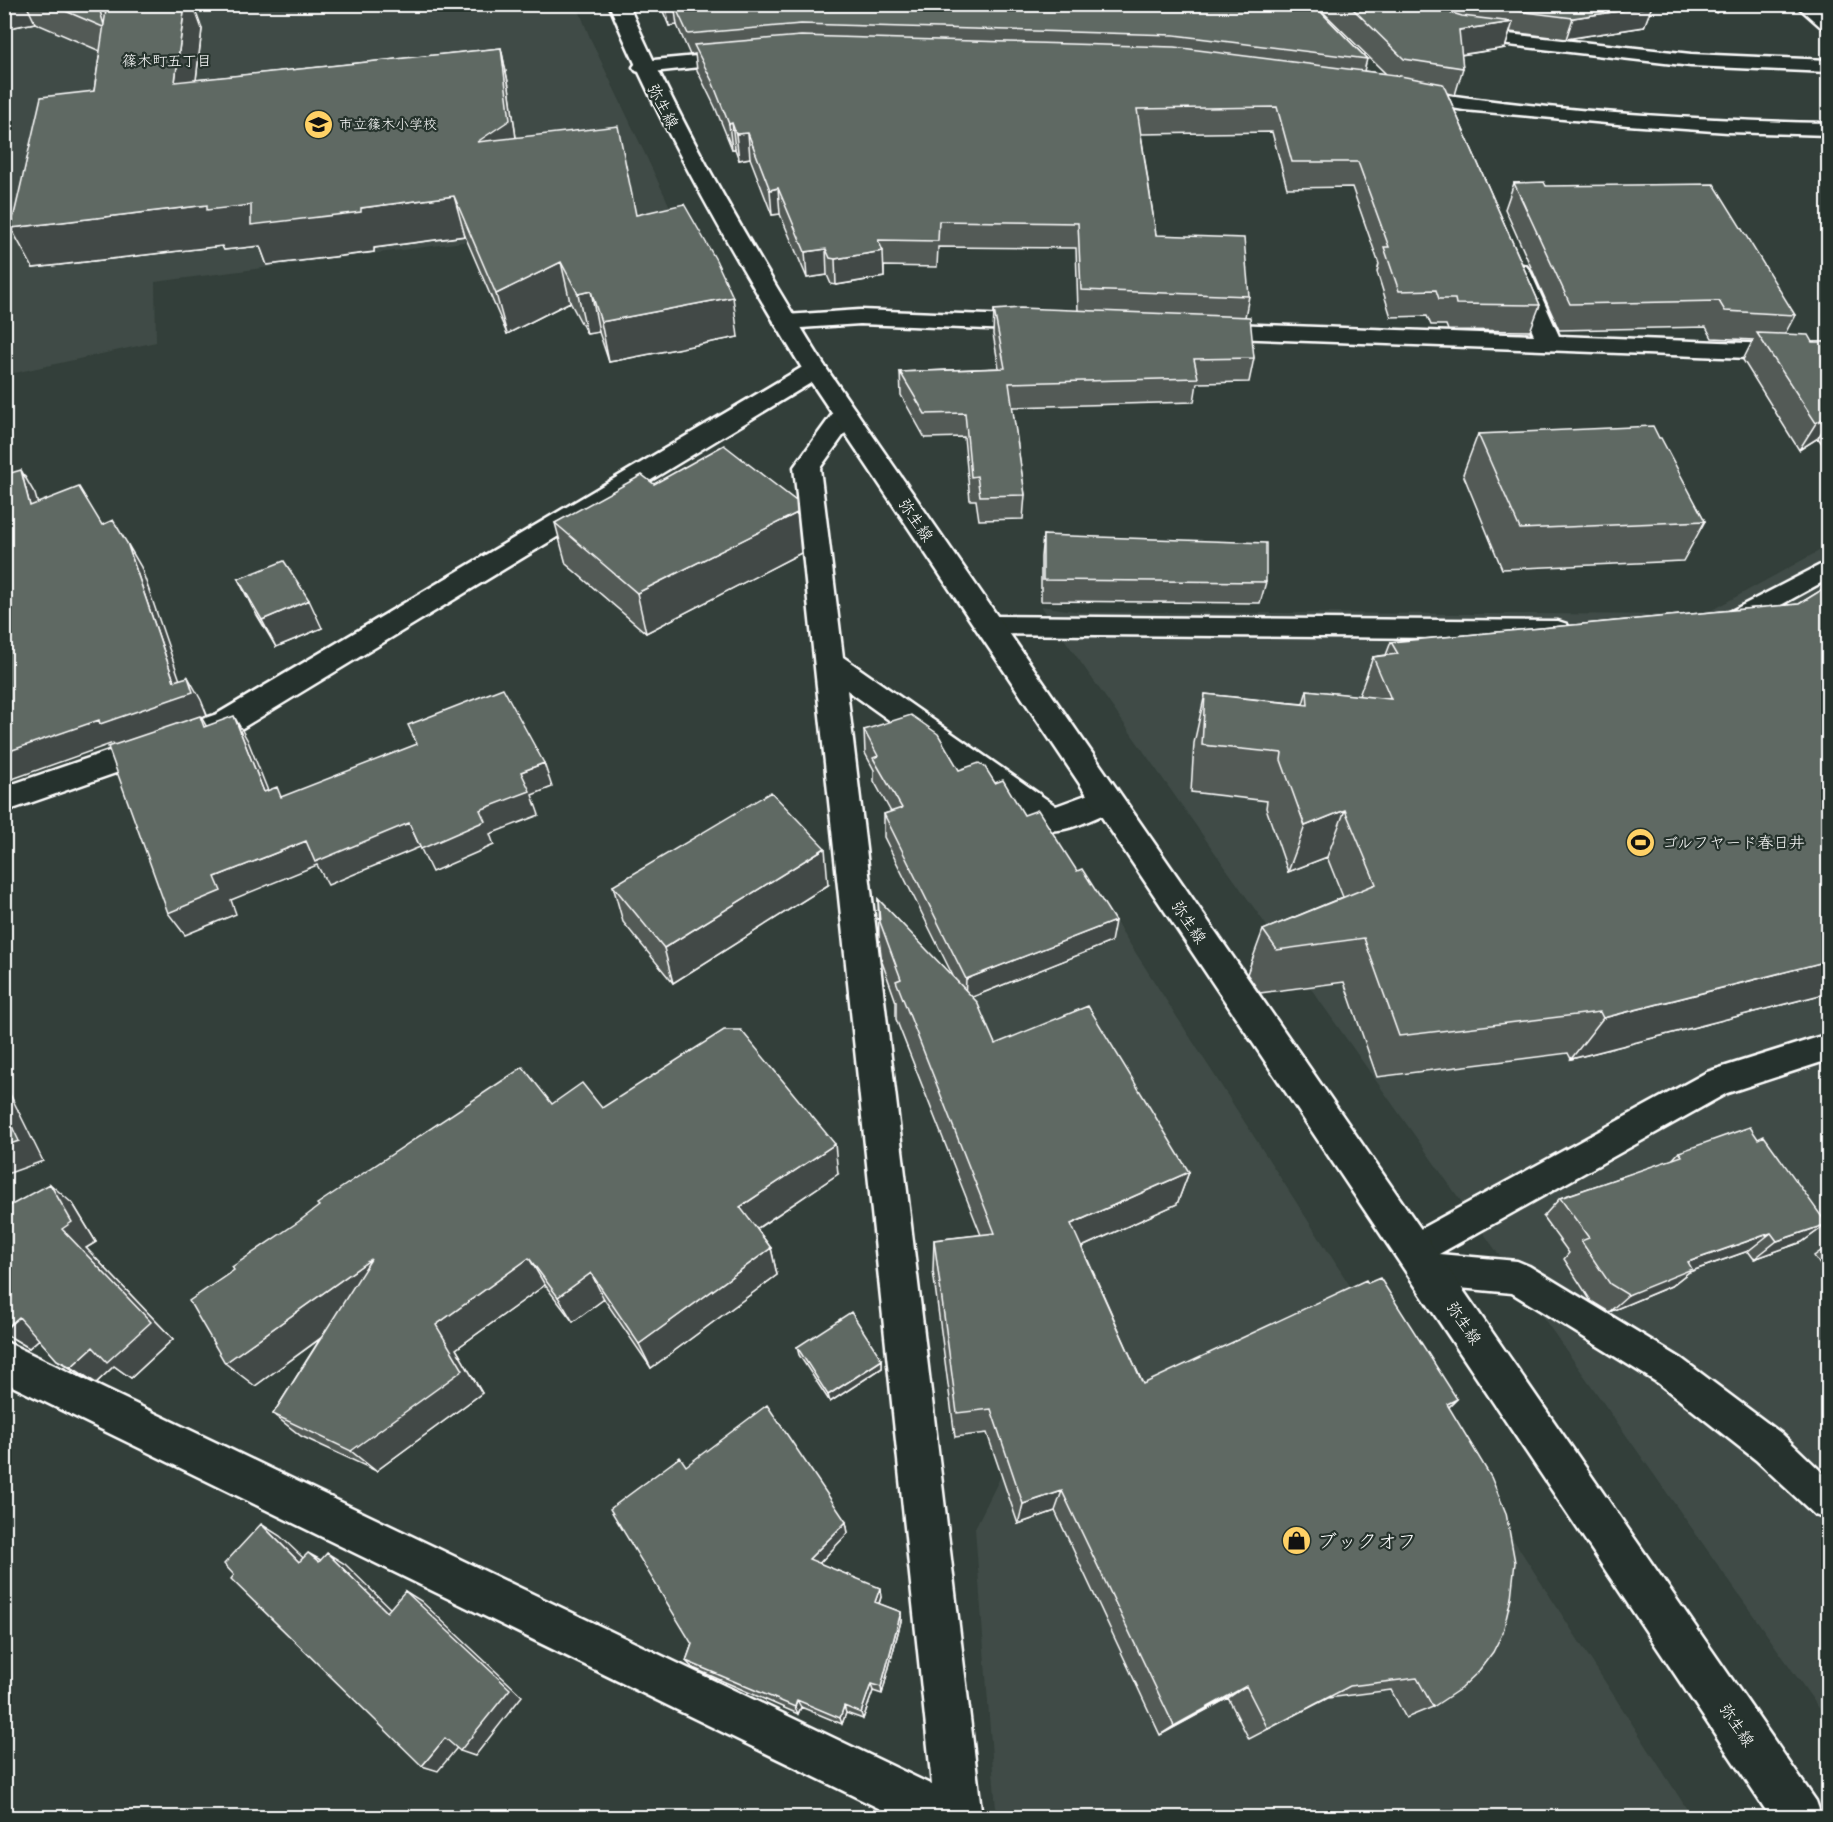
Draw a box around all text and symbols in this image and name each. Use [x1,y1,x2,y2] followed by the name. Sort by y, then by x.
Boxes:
[122,51,212,71] district label: 篠木町五丁目
[642,80,684,132] street label: 弥生線
[302,108,334,140] school or university icon: 市立篠木小学校
[339,115,437,133] place label: 市立篠木小学校
[894,494,938,546] street label: 弥生線
[1625,826,1657,858] sports icon: ゴルフヤード春日井
[1662,832,1805,853] place label: ゴルフヤード春日井
[1167,896,1211,948] street label: 弥生線
[1442,1297,1486,1349] street label: 弥生線
[1280,1525,1312,1557] shop icon: ブックオフ
[1317,1528,1417,1554] place label: ブックオフ
[1715,1699,1759,1751] street label: 弥生線

